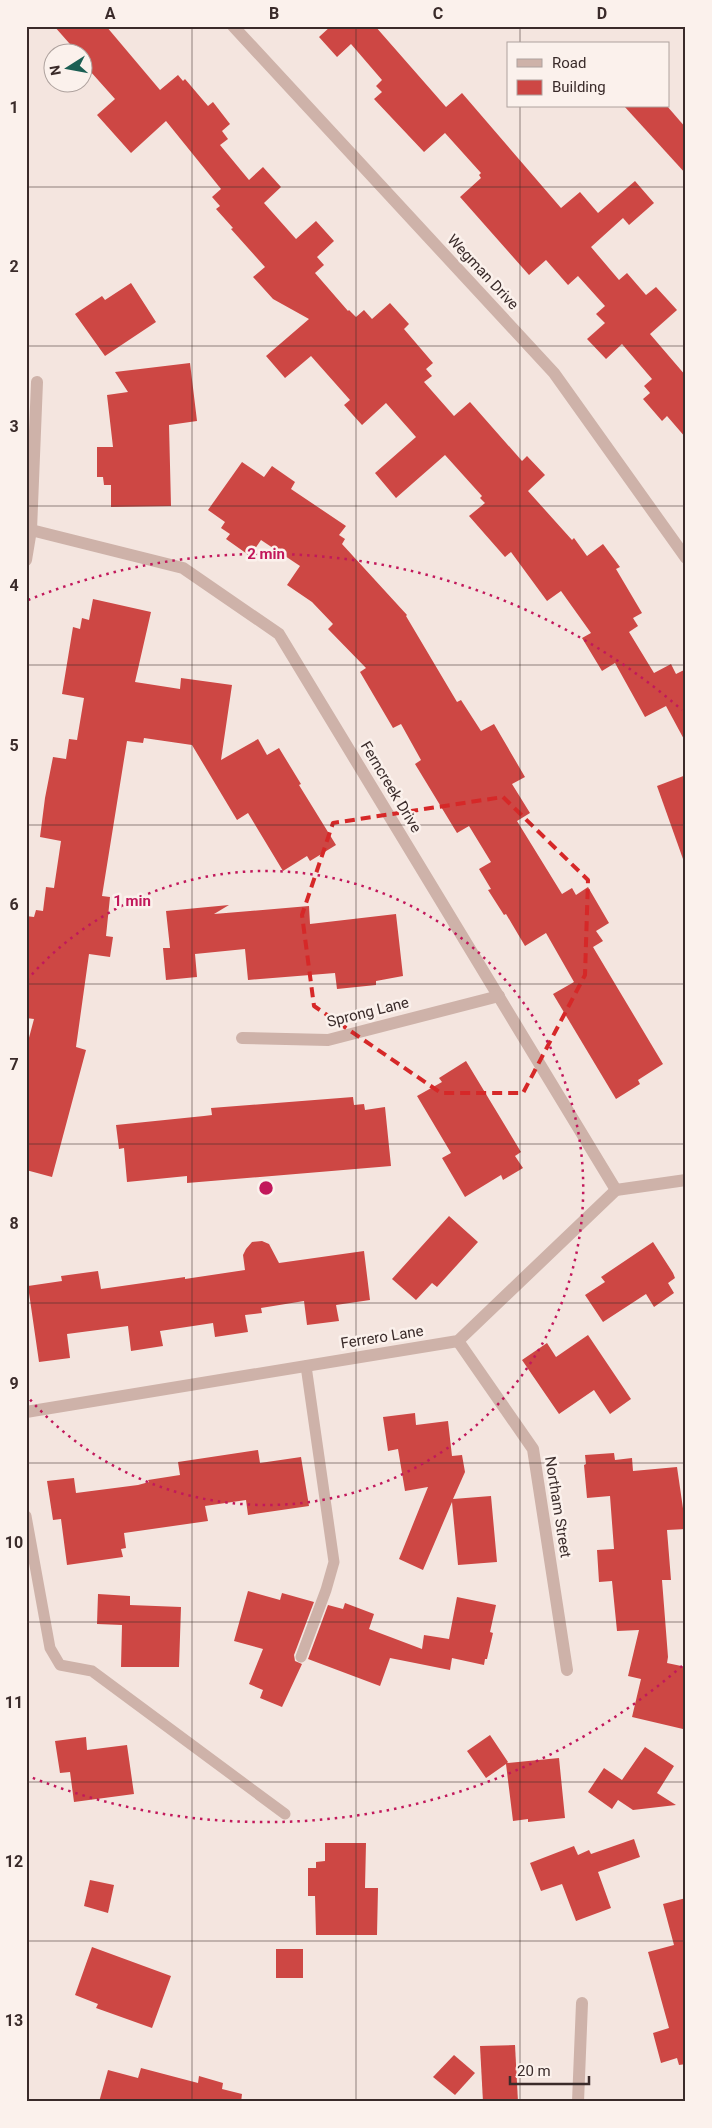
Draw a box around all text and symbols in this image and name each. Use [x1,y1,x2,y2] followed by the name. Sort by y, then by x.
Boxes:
[105,4,116,23] text: A
[269,4,279,23] text: B
[433,4,443,23] text: C
[597,4,607,23] text: D
[42,42,92,92] north arrow
[507,42,670,108] legend
[552,54,586,72] text: Road
[46,64,64,77] text: N
[552,78,606,96] text: Building
[9,98,19,117] text: 1
[444,231,523,313] street label: Wegman Drive
[9,257,19,276] text: 2
[9,417,19,436] text: 3
[247,545,285,563] text: 2 min
[9,576,19,595] text: 4
[9,736,19,755] text: 5
[357,738,425,836] street label: Ferncreek Drive
[113,892,151,910] text: 1 min
[9,895,19,914] text: 6
[325,993,411,1031] street label: Sprong Lane
[9,1055,19,1074] text: 7
[257,1179,275,1197] centre of rings
[9,1214,19,1233] text: 8
[339,1322,425,1352] street label: Ferrero Lane
[9,1374,19,1393] text: 9
[541,1455,575,1559] street label: Northam Street
[5,1533,23,1552] text: 10
[5,1693,23,1712] text: 11
[5,1852,23,1871] text: 12
[5,2011,23,2030] text: 13
[510,2053,588,2085] scale bar
[517,2062,551,2080] text: 20 m

